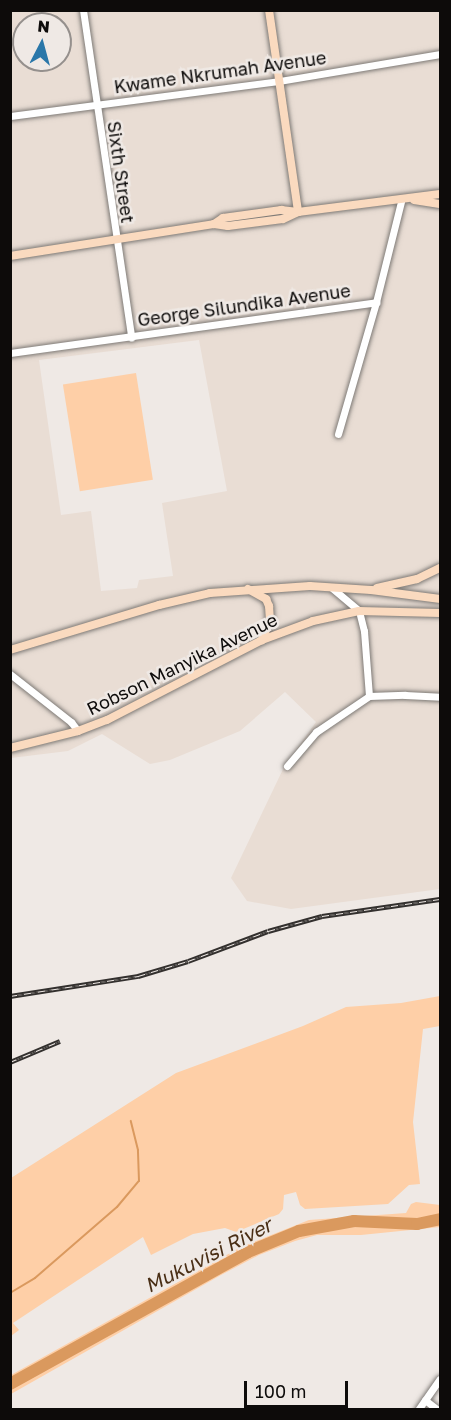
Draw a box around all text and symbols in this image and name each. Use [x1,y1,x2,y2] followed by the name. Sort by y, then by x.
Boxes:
[12,12,72,72] north arrow
[37,16,51,37] text: N
[112,46,328,98] street label: Kwame Nkrumah Avenue
[103,120,139,224] street label: Sixth Street
[136,279,352,331] street label: George Silundika Avenue
[83,608,281,720] street label: Robson Manyika Avenue
[140,1213,276,1297] water label: Mukuvisi River
[247,1369,350,1407] scale bar
[255,1380,306,1402] text: 100 m

